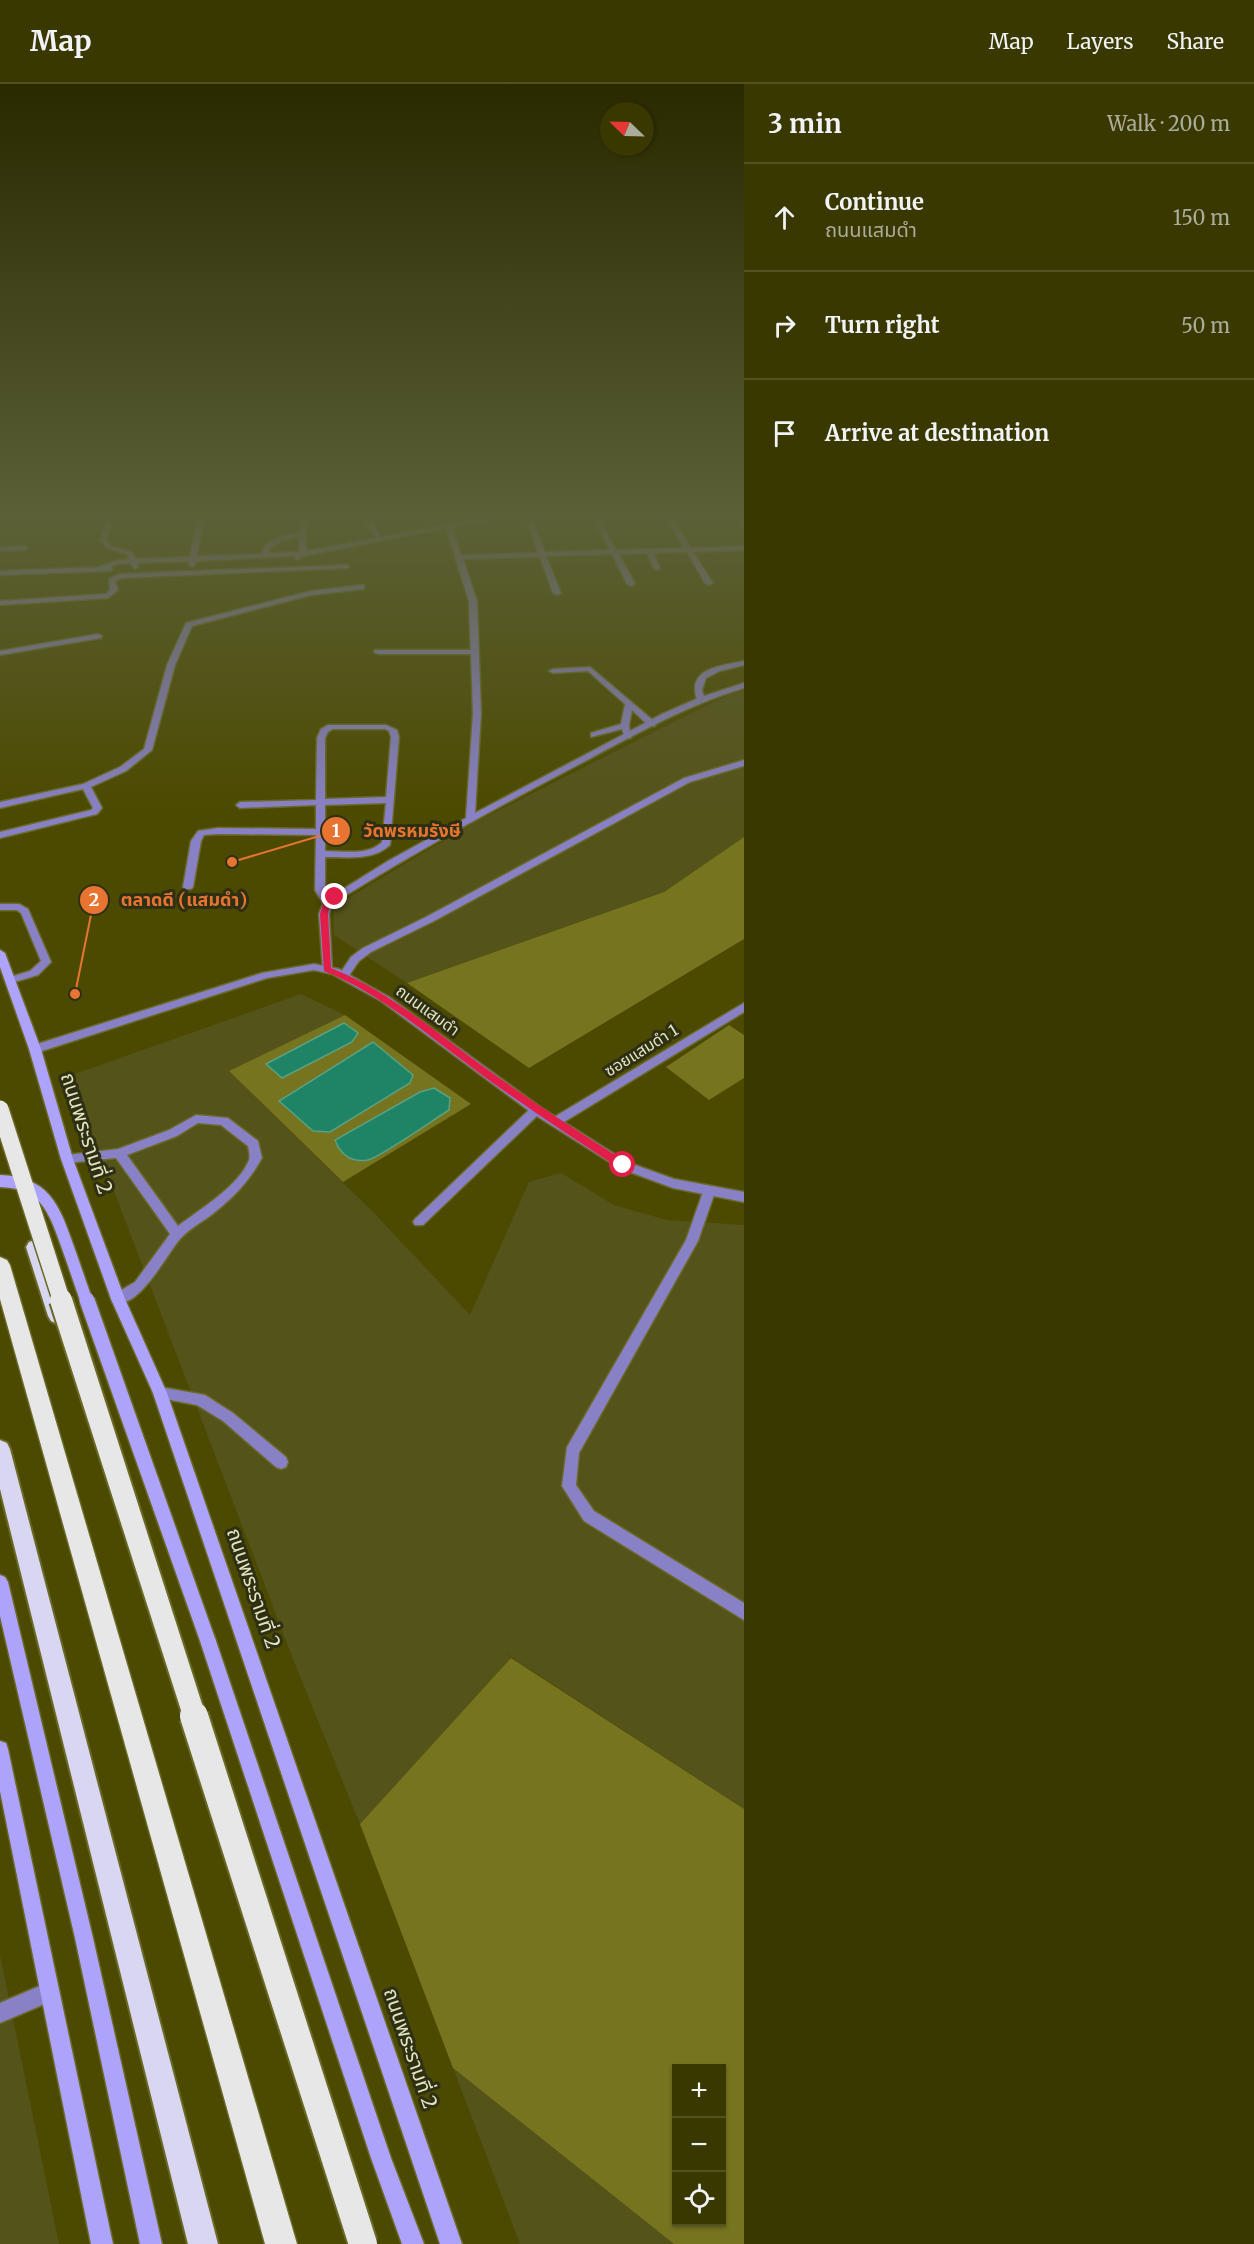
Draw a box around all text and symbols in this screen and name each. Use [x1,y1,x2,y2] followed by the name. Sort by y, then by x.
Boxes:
[30,23,92,59] text: Map
[989,28,1034,55] text: Map
[1067,28,1134,55] text: Layers
[1167,28,1224,55] text: Share
[600,102,654,156] north arrow
[768,107,842,140] text: 3 min
[1107,111,1230,136] text: Walk · 200 m
[825,188,924,216] text: Continue
[768,201,801,234] icon: ahead
[1173,205,1230,230] text: 150 m
[825,217,917,242] text: ถนนแสมดำ
[768,309,801,342] icon: right
[825,311,939,339] text: Turn right
[1181,313,1230,338] text: 50 m
[768,417,801,450] icon: arrive
[825,419,1049,447] text: Arrive at destination
[321,813,473,849] callout: วัดพรหมรังษี
[332,819,340,842] text: 1
[363,819,461,842] text: วัดพรหมรังษี
[79,882,259,918] callout: ตลาดดี (แสมดำ)
[321,883,347,909] route end
[89,888,99,911] text: 2
[121,888,247,911] text: ตลาดดี (แสมดำ)
[392,980,464,1040] street label: ถนนแสมดำ
[601,1020,681,1080] street label: ซอยแสมดำ 1
[56,1069,119,1197] street label: ถนนพระรามที่ 2
[609,1151,635,1177] route start
[222,1524,287,1652] street label: ถนนพระรามที่ 2
[379,1984,444,2112] street label: ถนนพระรามที่ 2
[672,2064,726,2226] map controls
[672,2064,726,2118] button: +
[672,2118,726,2172] button: −
[672,2172,726,2226] button: locate

